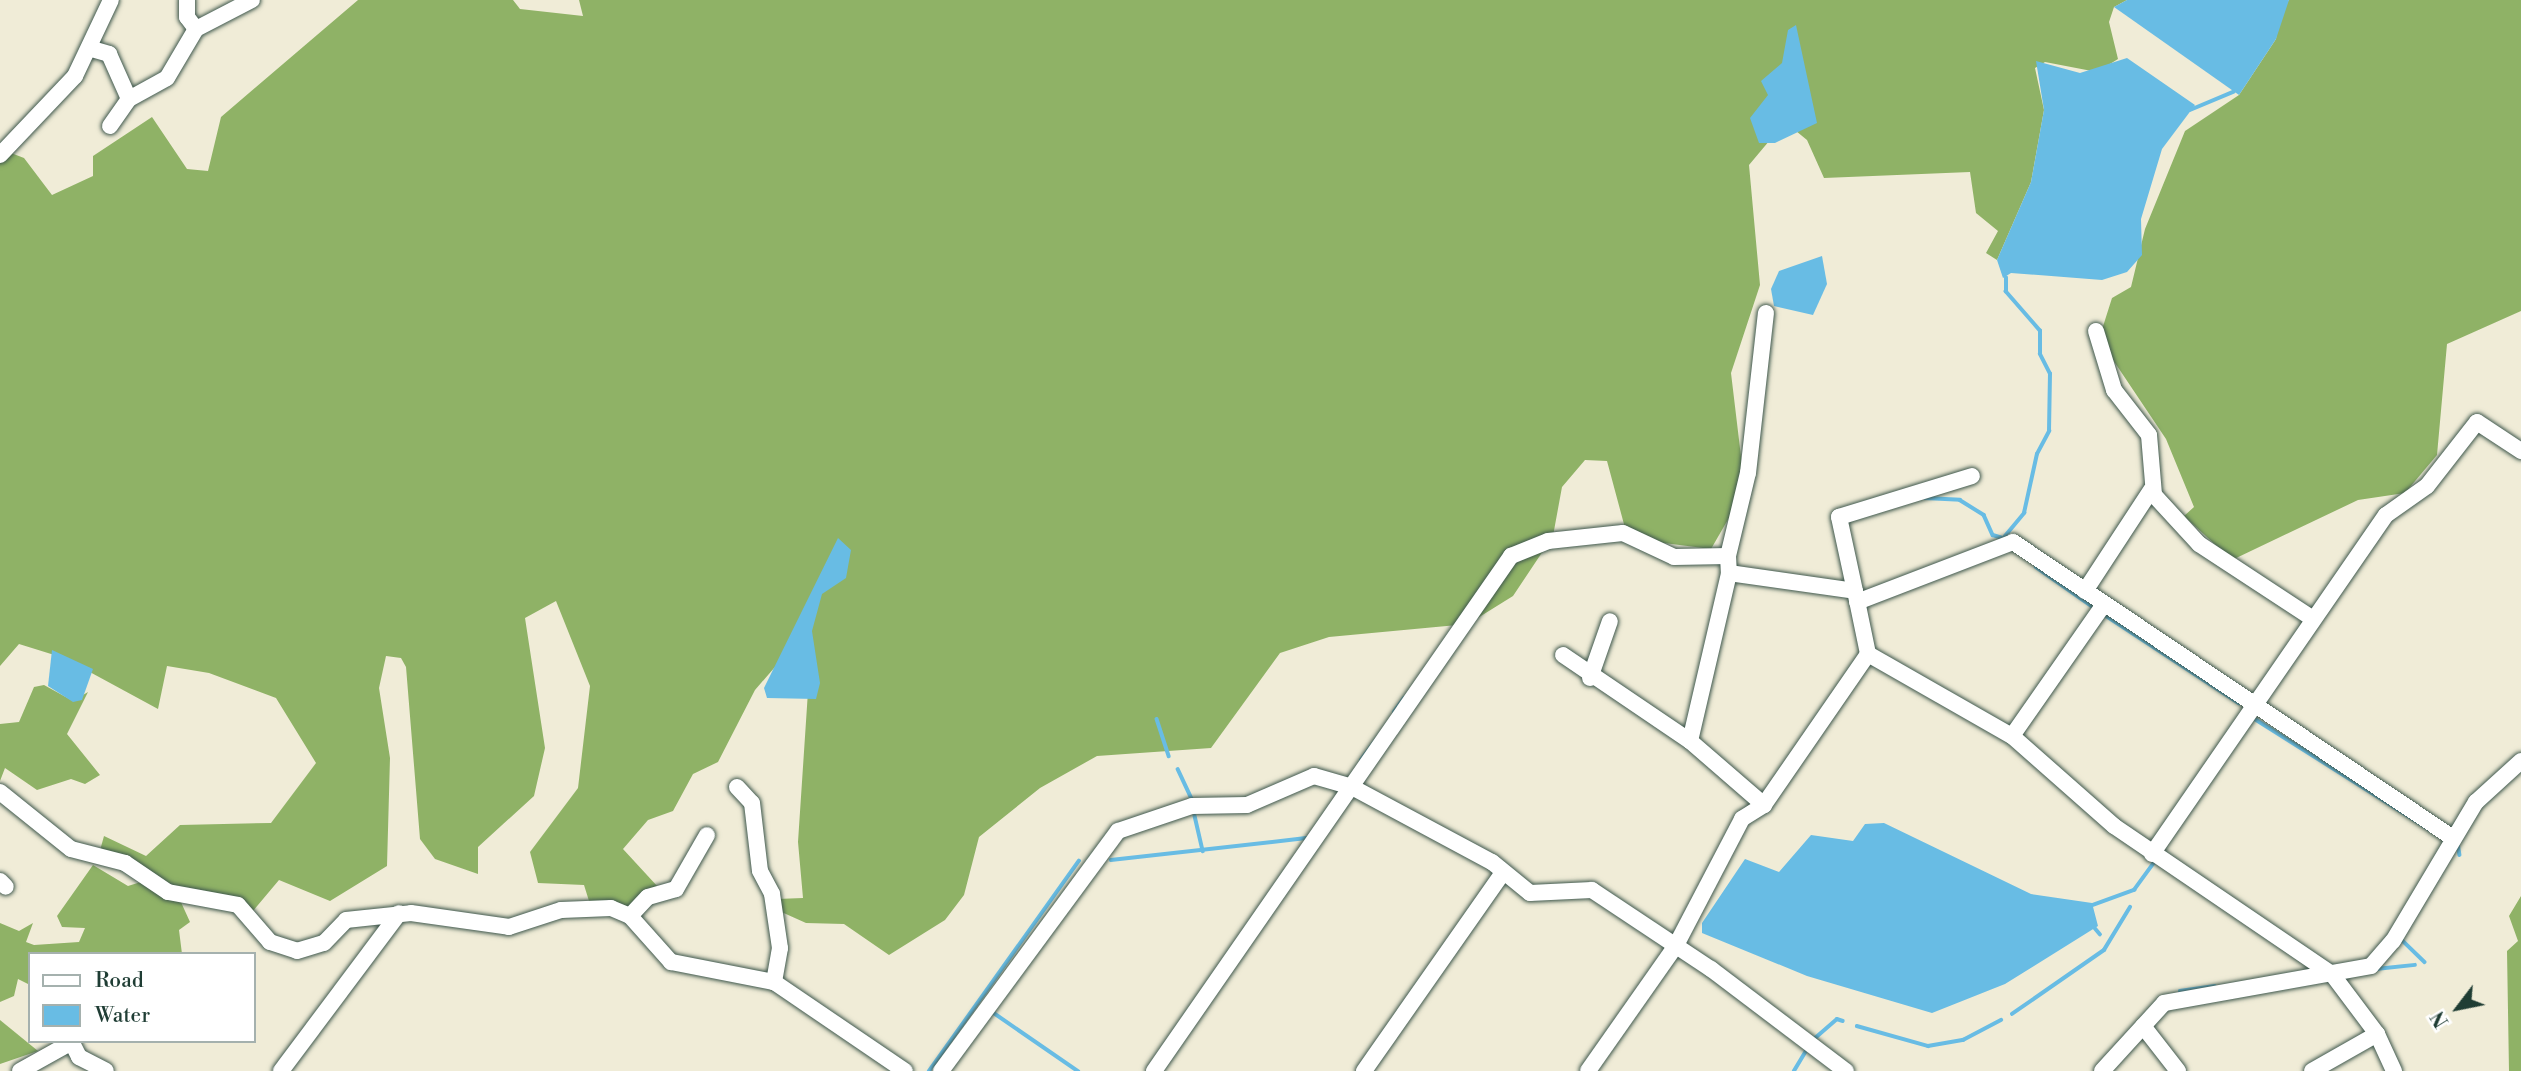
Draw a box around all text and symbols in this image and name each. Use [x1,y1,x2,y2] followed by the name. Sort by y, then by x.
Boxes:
[28,952,256,1043] legend
[95,968,144,994] text: Road
[2423,973,2493,1043] north arrow
[95,1003,150,1029] text: Water
[2426,1006,2454,1032] text: N

